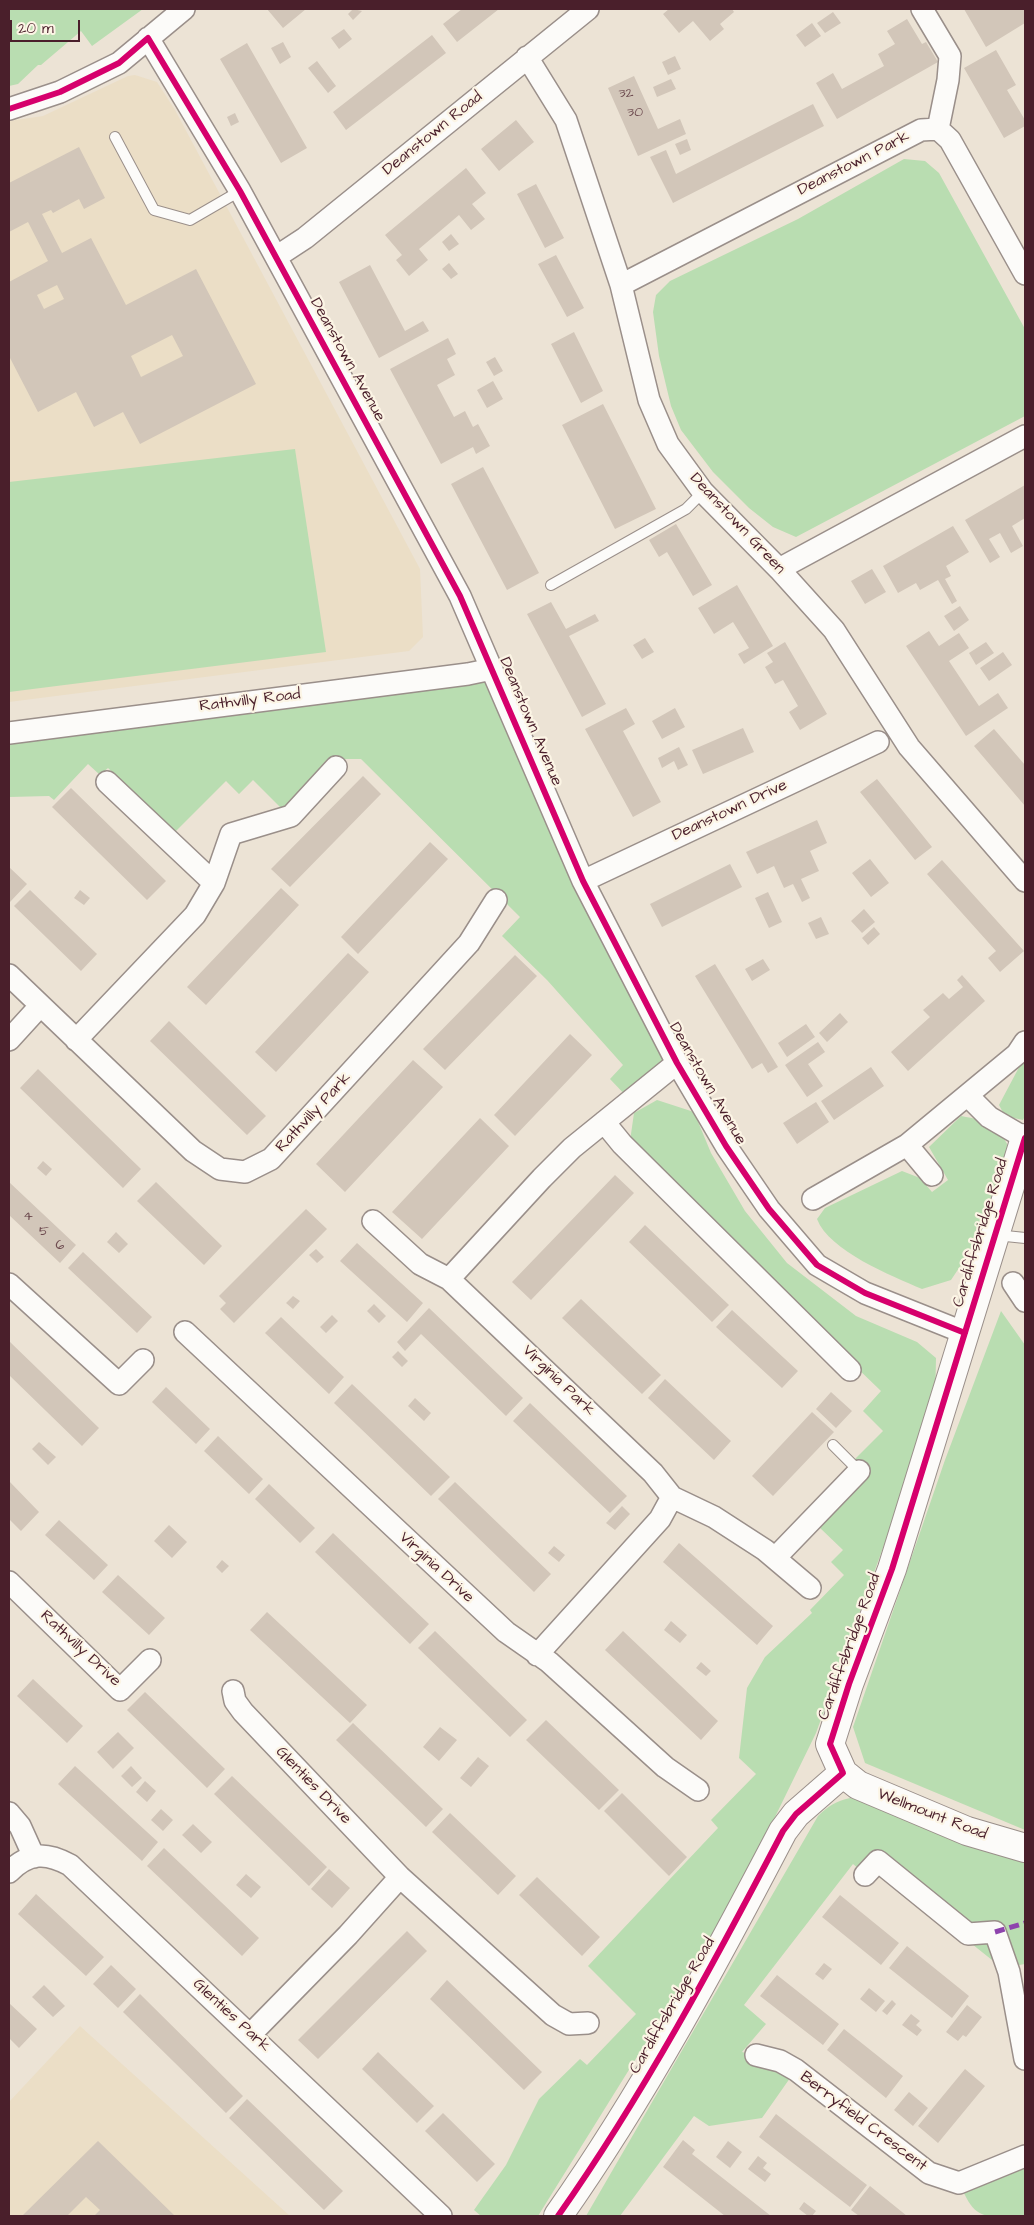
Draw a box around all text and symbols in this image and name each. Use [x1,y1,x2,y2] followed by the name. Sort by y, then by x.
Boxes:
[12,10,82,42] scale bar
[18,18,54,39] text: 20 m
[618,86,634,102] house number: 32
[379,88,487,180] street label: Deanstown Road
[627,105,643,121] house number: 30
[795,128,913,200] street label: Deanstown Park
[305,295,389,425] street label: Deanstown Avenue
[685,469,789,579] street label: Deanstown Green
[494,655,566,789] street label: Deanstown Avenue
[198,685,302,717] street label: Rathvilly Road
[669,776,791,846] street label: Deanstown Drive
[664,1019,750,1149] street label: Deanstown Avenue
[272,1069,356,1157] street label: Rathvilly Park
[949,1156,1013,1310] street label: Cardiffsbridge Road
[23,1209,33,1225] house number: 4
[39,1224,49,1240] house number: 5
[56,1238,64,1254] house number: 6
[518,1341,598,1421] street label: Virginia Park
[395,1528,477,1608] street label: Virginia Drive
[815,1571,885,1723] street label: Cardiffsbridge Road
[36,1607,124,1691] street label: Rathvilly Drive
[271,1743,355,1829] street label: Glenties Drive
[874,1785,990,1845] street label: Wellmount Road
[626,1934,720,2078] street label: Cardiffsbridge Road
[188,1975,274,2057] street label: Glenties Park
[796,2068,930,2176] street label: Berryfield Crescent

